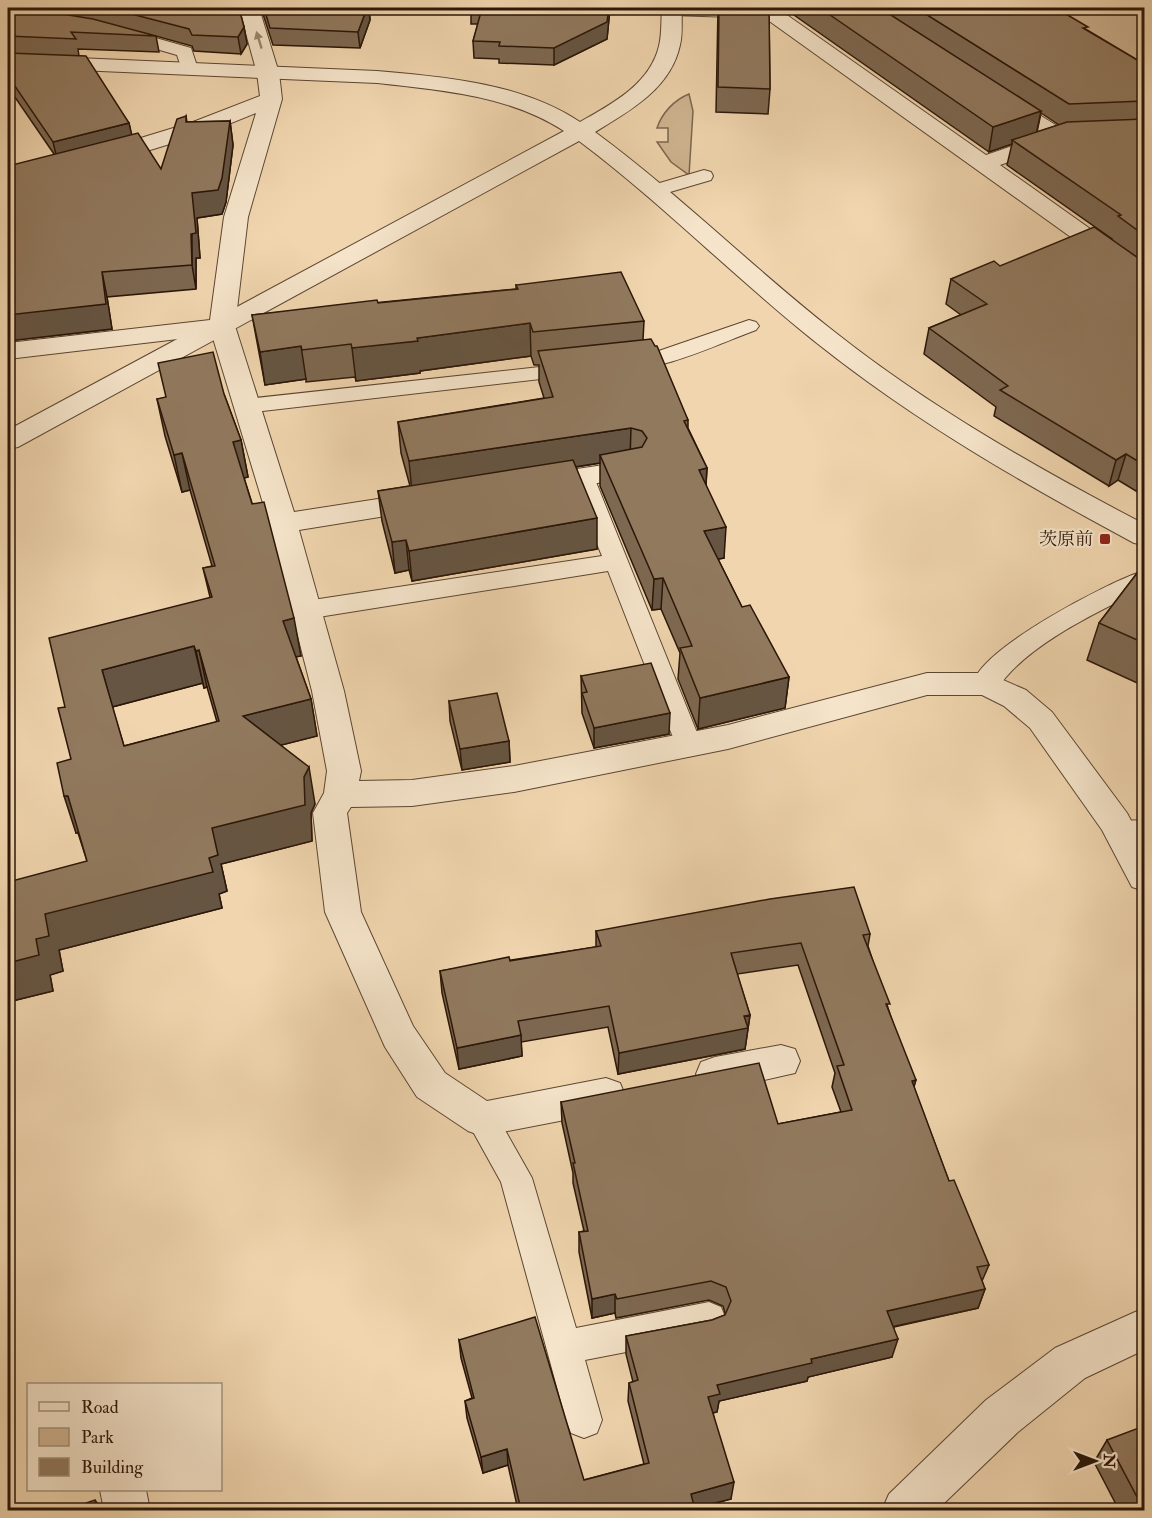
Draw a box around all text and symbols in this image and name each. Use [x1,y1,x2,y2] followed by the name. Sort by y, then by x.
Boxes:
[254,31,263,49] one-way arrow
[1039,528,1093,551] place label: 茨原前
[1098,532,1112,546] marker: 茨原前
[27,1383,222,1491] legend
[81,1396,119,1419] text: Road
[81,1426,114,1449] text: Park
[1065,1431,1125,1491] north arrow
[1099,1453,1119,1469] text: N
[81,1456,144,1479] text: Building

